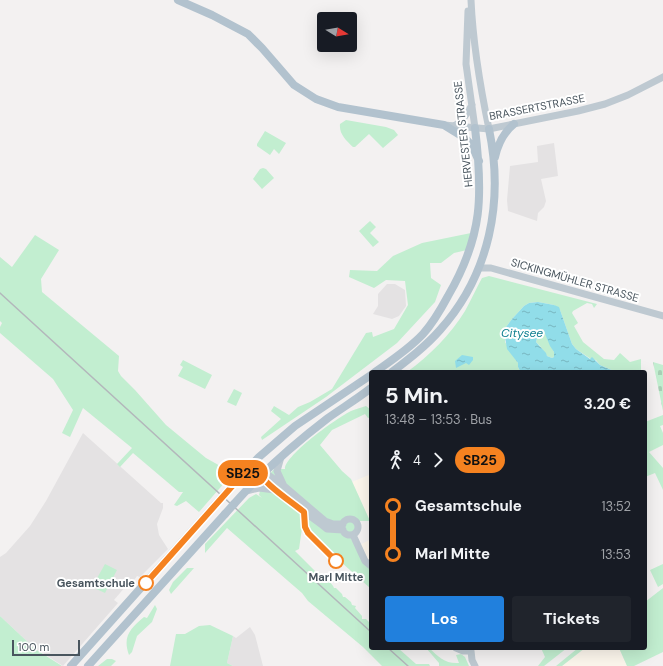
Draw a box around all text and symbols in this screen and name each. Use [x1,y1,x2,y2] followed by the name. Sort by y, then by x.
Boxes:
[317,12,357,52] north arrow
[317,12,357,52] map controls
[450,80,476,188] street label: HERVESTER STRASSE
[488,91,586,123] street label: BRASSERTSTRASSE
[509,255,641,305] street label: SICKINGMÜHLER STRASSE
[501,325,543,341] water label: Citysee
[385,381,449,410] text: 5 Min.
[584,394,631,414] text: 3.20 €
[385,411,492,428] text: 13:48 – 13:53 · Bus
[385,449,407,471] icon: walk
[427,449,449,471] icon: forward
[463,451,497,469] text: SB25
[413,452,421,469] text: 4
[215,460,271,486] line badge: SB25
[226,464,260,482] text: SB25
[415,496,522,516] text: Gesamtschule
[601,498,631,515] text: 13:52
[415,544,490,564] text: Marl Mitte
[601,546,631,563] text: 13:53
[328,553,344,569] marker: Marl Mitte
[309,570,364,584] place label: Marl Mitte
[138,575,154,591] marker: Gesamtschule
[57,576,135,590] place label: Gesamtschule
[385,596,504,642] button: Los
[512,596,631,642] button: Tickets
[12,638,80,657] scale bar
[18,640,49,654] text: 100 m

